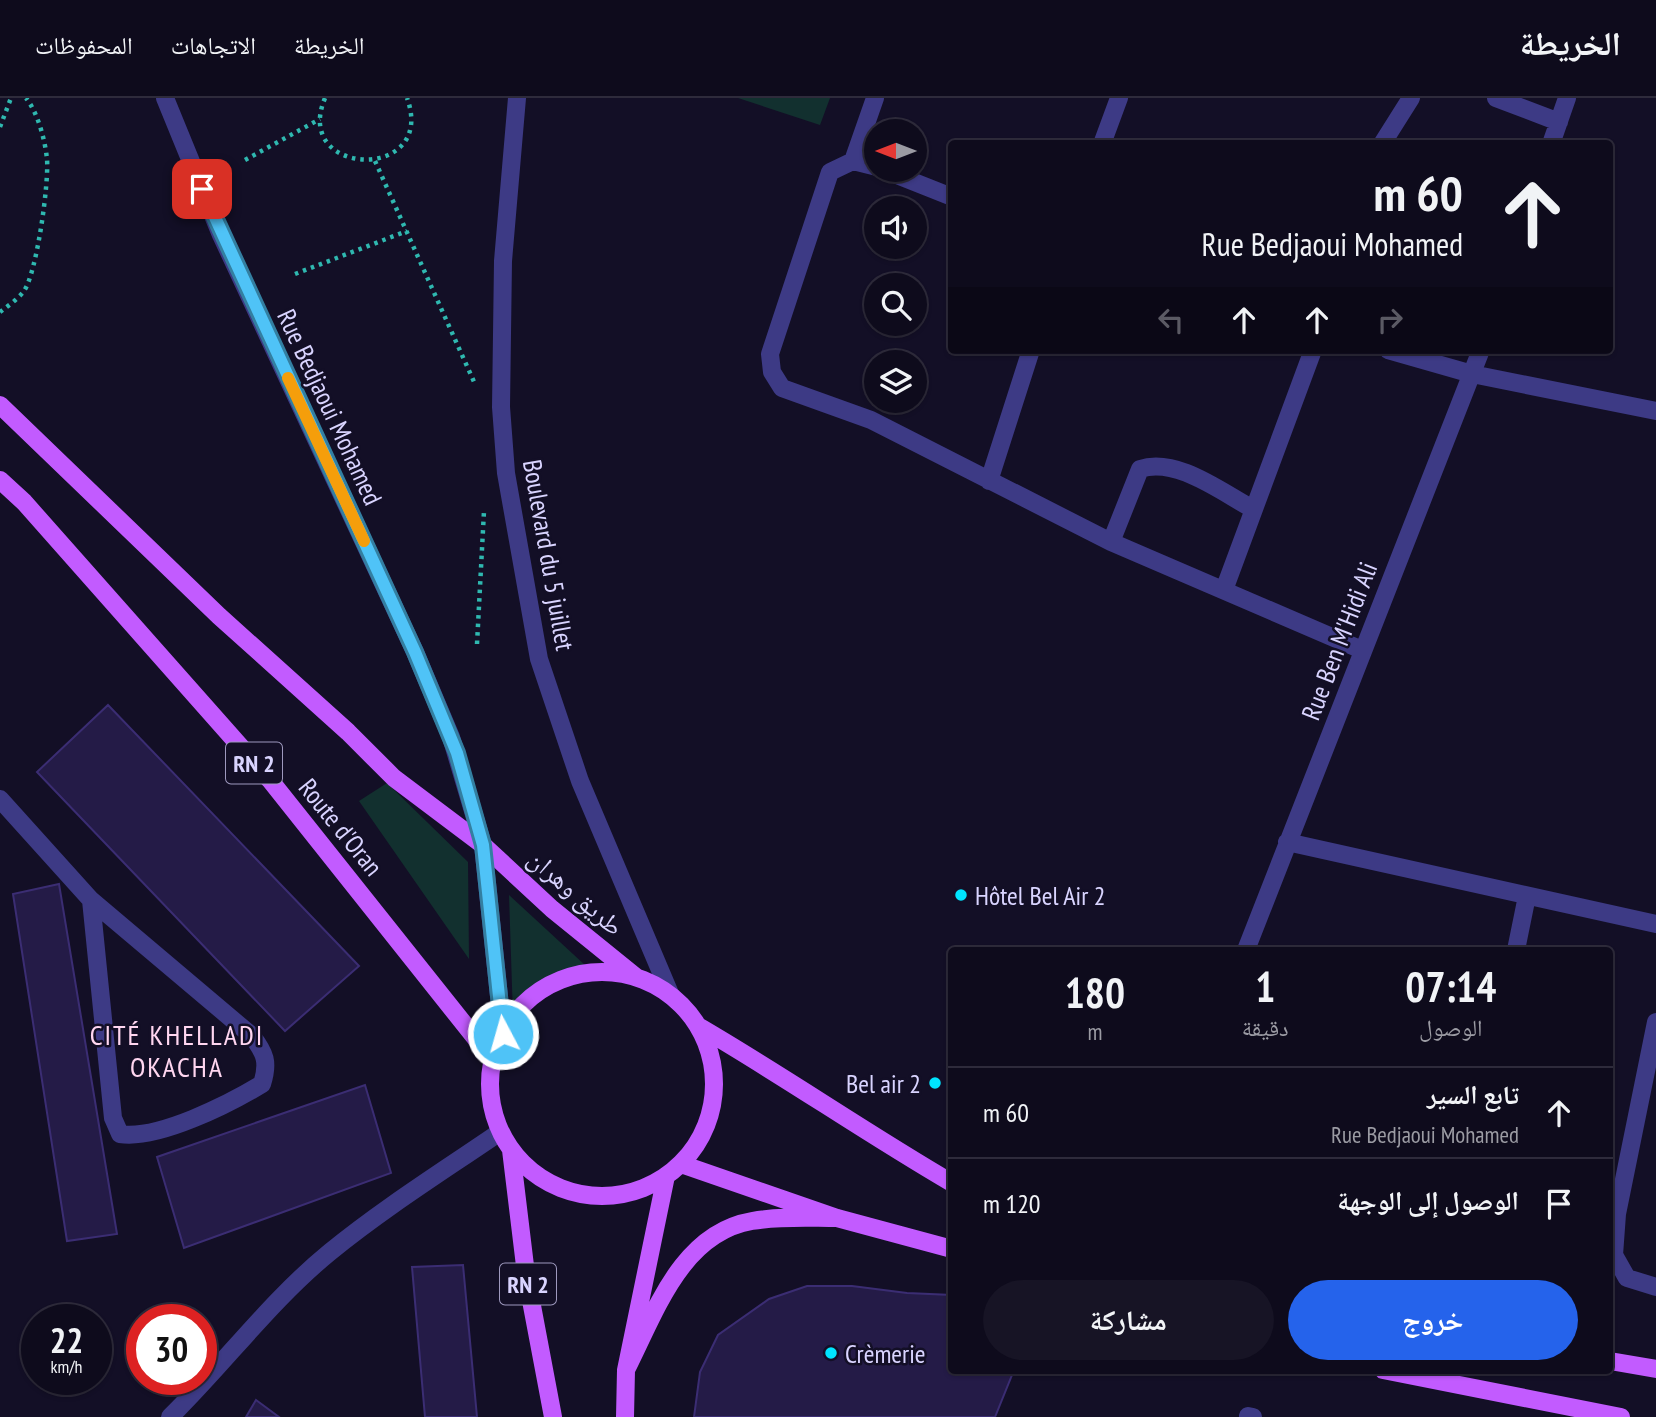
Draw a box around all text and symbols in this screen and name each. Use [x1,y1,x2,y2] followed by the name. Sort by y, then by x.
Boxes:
[1520,21,1621,64] text: الخريطة
[35,30,133,61] text: المحفوظات
[171,30,256,61] text: الاتجاهات
[294,30,365,61] text: الخريطة
[864,119,928,182] north arrow
[864,119,927,413] map controls
[172,159,232,219] pin
[1374,161,1463,225] text: 60 m
[1487,168,1578,259] icon: ahead
[183,170,221,208] icon: arrive
[864,196,927,259] button: sound
[1201,223,1463,265] text: Rue Bedjaoui Mohamed
[864,273,927,336] button: search
[1152,301,1190,339] icon: left
[1225,301,1263,339] icon: ahead
[1298,301,1336,339] icon: ahead
[1371,301,1409,339] icon: right
[270,304,390,510] street label: Rue Bedjaoui Mohamed
[864,350,927,413] button: layers
[516,457,582,653] street label: Boulevard du 5 juillet
[1294,557,1384,725] street label: Rue Ben M'Hidi Ali
[226,742,282,784] road number: RN 2
[292,772,390,882] street label: Route d'Oran
[521,841,631,943] street label: طريق وهران
[975,879,1106,912] place label: Hôtel Bel Air 2
[953,887,969,903] marker: Hôtel Bel Air 2
[1255,959,1275,1014] text: 1
[1405,959,1496,1014] text: 07:14
[1065,965,1125,1020] text: 180
[466,997,540,1071] position arrow
[1242,1013,1289,1042] text: دقيقة
[1419,1013,1483,1042] text: الوصول
[90,1016,264,1085] district label: CITÉ KHELLADI OKACHA
[1087,1017,1102,1046] text: m
[846,1067,921,1100] place label: Bel air 2
[927,1075,943,1091] marker: Bel air 2
[1427,1078,1519,1111] text: تابع السير
[1540,1094,1578,1132] icon: ahead
[983,1096,1029,1129] text: 60 m
[1331,1120,1519,1149] text: Rue Bedjaoui Mohamed
[1337,1184,1519,1217] text: الوصول إلى الوجهة
[1540,1185,1578,1223] icon: arrive
[983,1187,1041,1220] text: 120 m
[500,1264,556,1304] road number: RN 2
[983,1280,1274,1360] button: مشاركة
[1288,1280,1578,1360] button: خروج
[126,1304,217,1395] speed limit sign: 30
[50,1317,83,1363] text: 22
[845,1337,926,1370] place label: Crèmerie
[823,1345,839,1361] marker: Crèmerie
[51,1355,82,1378] text: km/h

